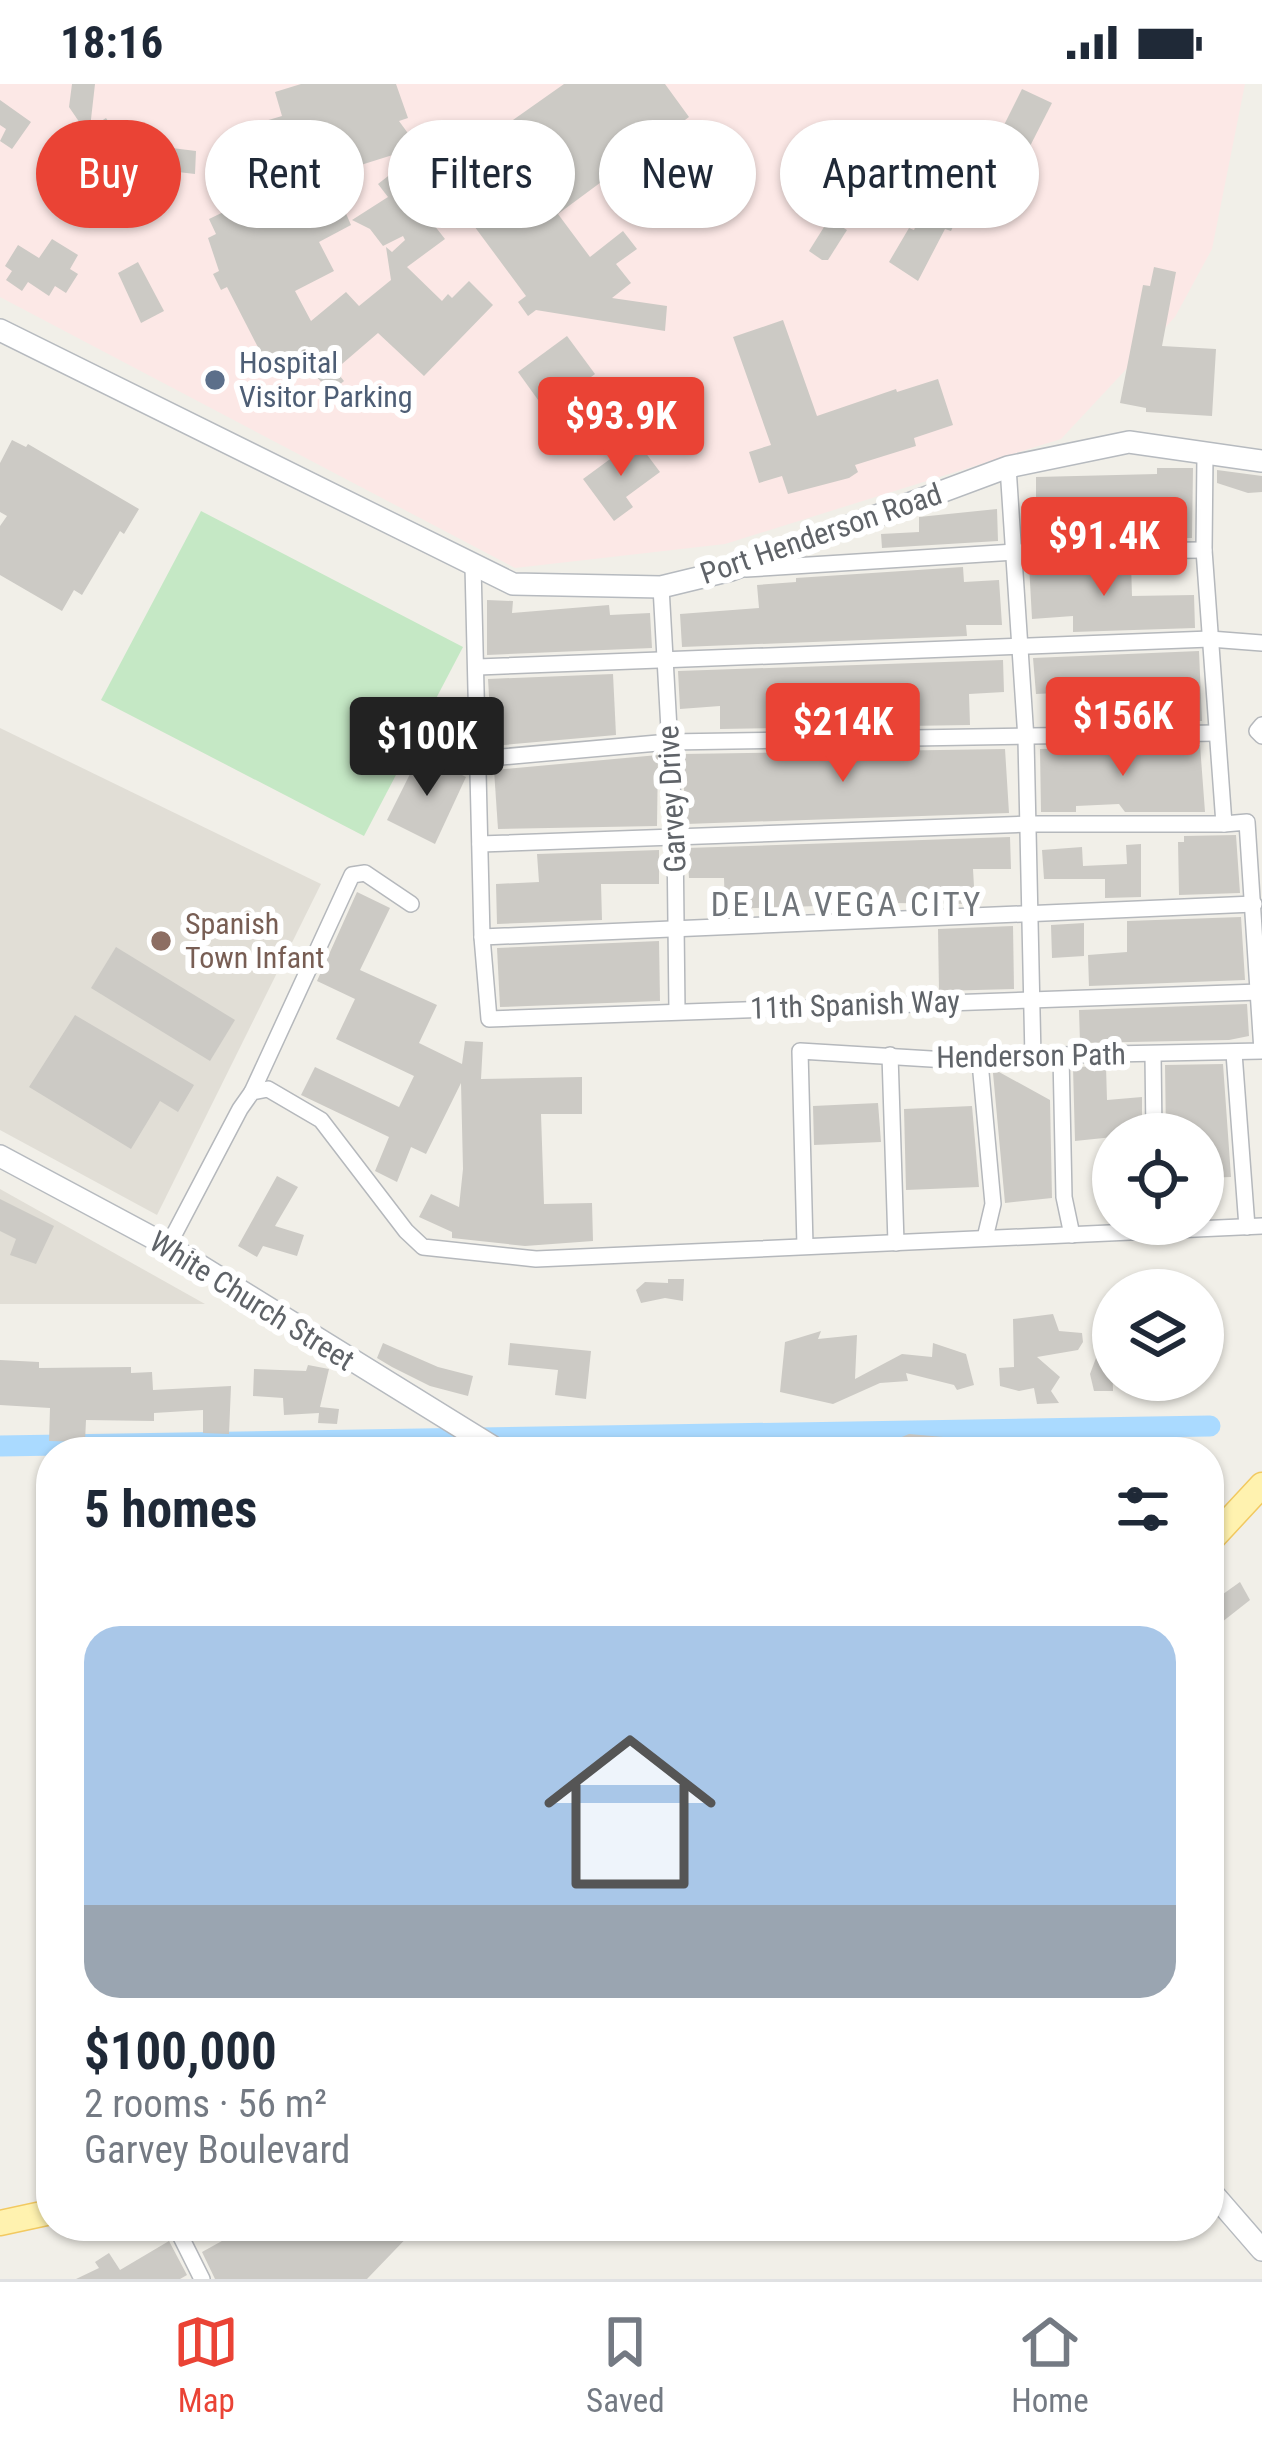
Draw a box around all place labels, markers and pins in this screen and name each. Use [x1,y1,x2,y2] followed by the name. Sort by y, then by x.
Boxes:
[239,345,413,414] place label: Hospital Visitor Parking
[202,367,228,393] marker: Hospital Visitor Parking
[523,377,719,479] pin: $93.9K
[1006,497,1202,599] pin: $91.4K
[1039,677,1207,779] pin: $156K
[759,683,927,785] pin: $214K
[343,697,511,799] pin: $100K
[185,906,324,975] place label: Spanish Town Infant
[148,928,174,954] marker: Spanish Town Infant

